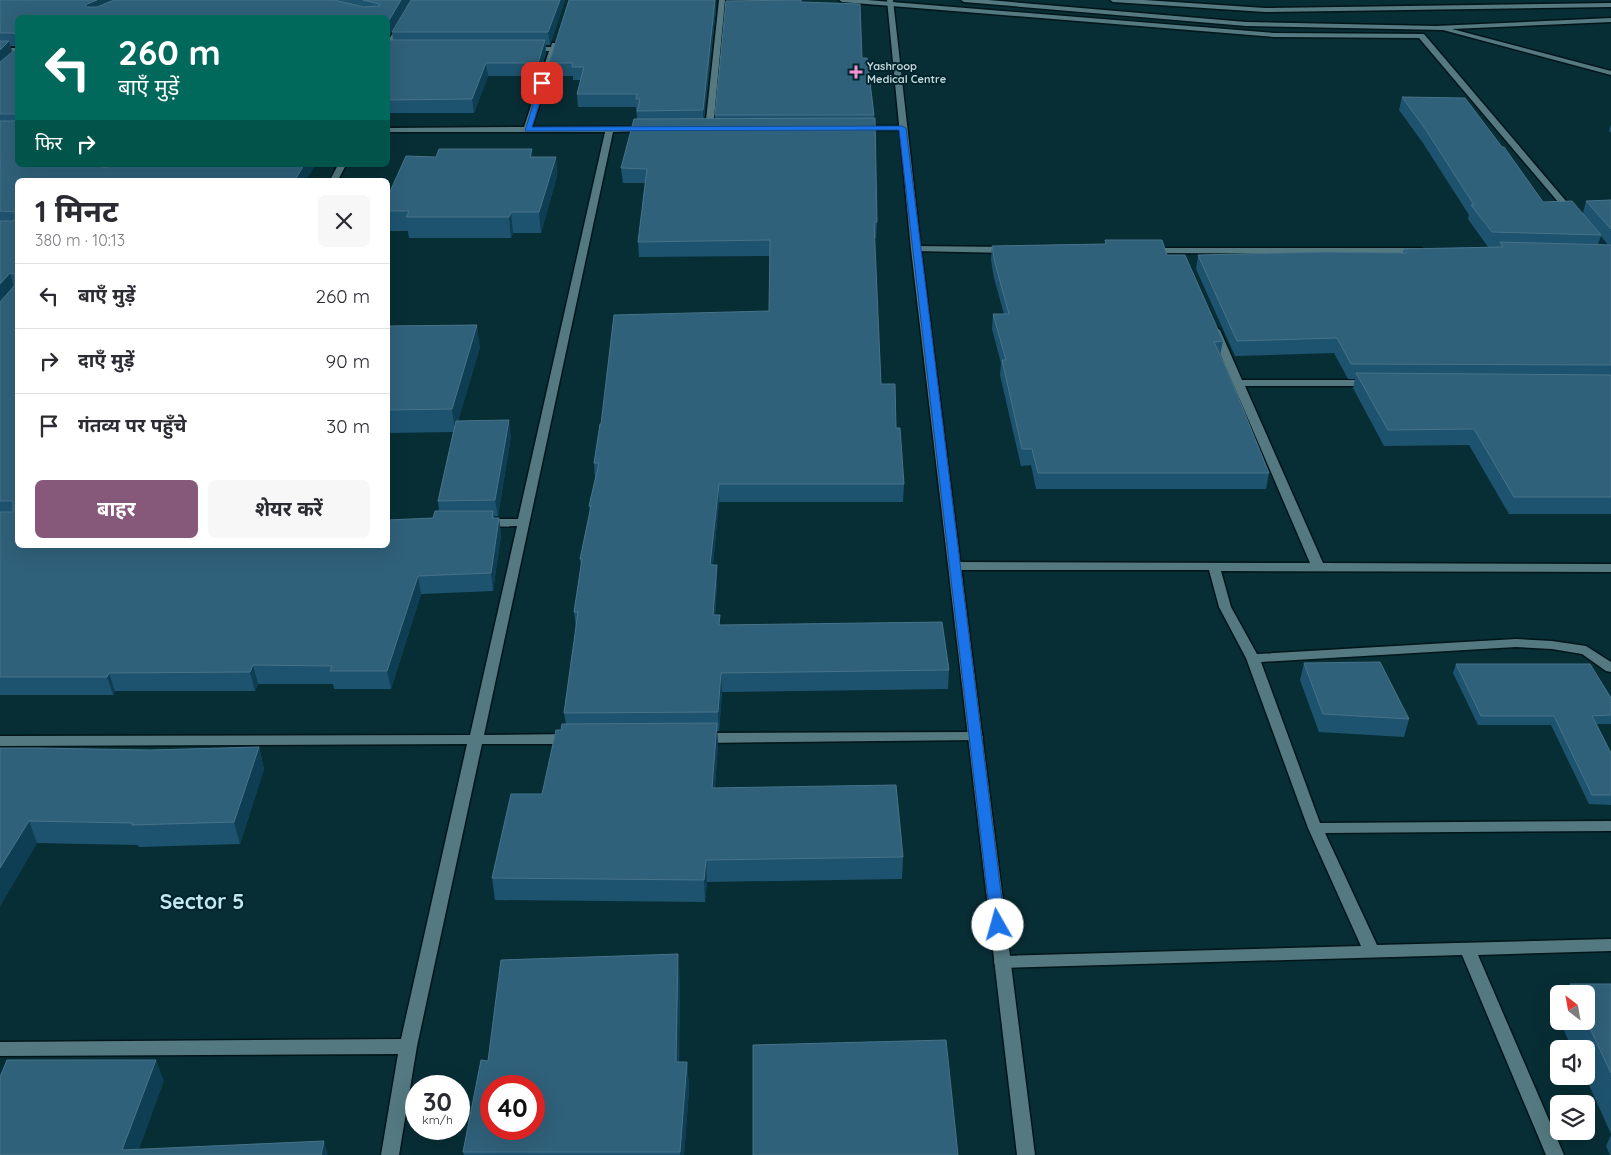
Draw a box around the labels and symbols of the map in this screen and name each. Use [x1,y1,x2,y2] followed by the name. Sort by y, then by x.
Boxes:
[867,59,947,86] place label: Yashroop Medical Centre
[521,62,563,104] pin
[849,65,863,79] marker: Yashroop Medical Centre
[160,888,244,914] district label: Sector 5
[971,898,1023,950] position arrow
[1550,985,1595,1030] north arrow
[480,1075,545,1140] speed limit sign: 40

